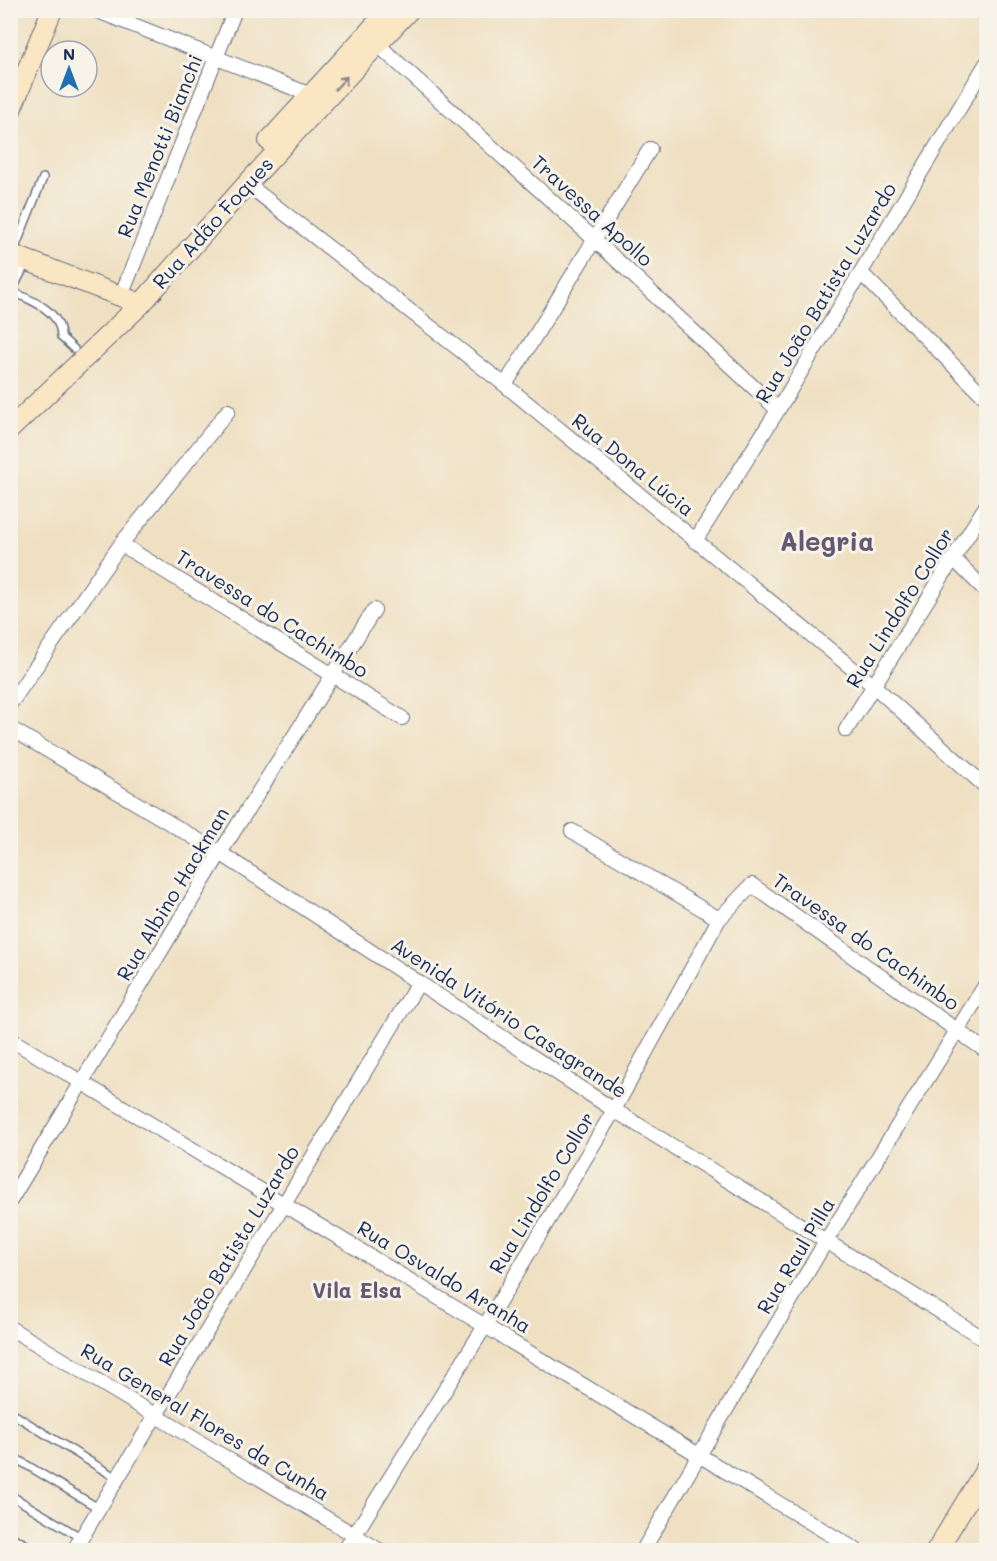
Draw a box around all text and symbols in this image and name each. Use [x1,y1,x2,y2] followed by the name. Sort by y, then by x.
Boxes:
[39,39,99,99] north arrow
[63,43,75,64] text: N
[110,50,208,241] street label: Rua Menotti Bianchi
[334,76,348,91] one-way arrow
[526,149,659,272] street label: Travessa Apollo
[146,151,278,294] street label: Rua Adão Foques
[749,177,902,408] street label: Rua João Batista Luzardo
[567,407,700,522] street label: Rua Dona Lúcia
[839,523,959,692] street label: Rua Lindolfo Collor
[780,524,874,558] district label: Alegria
[171,543,374,683] street label: Travessa do Cachimbo
[110,802,234,985] street label: Rua Albino Hackman
[768,867,965,1016] street label: Travessa do Cachimbo
[386,931,633,1103] street label: Avenida Vitório Casagrande
[483,1107,600,1278] street label: Rua Lindolfo Collor
[152,1140,305,1371] street label: Rua João Batista Luzardo
[750,1193,840,1318] street label: Rua Raul Pilla
[353,1214,536,1338] street label: Rua Osvaldo Aranha
[312,1276,402,1303] district label: Vila Elsa
[77,1337,335,1506] street label: Rua General Flores da Cunha

